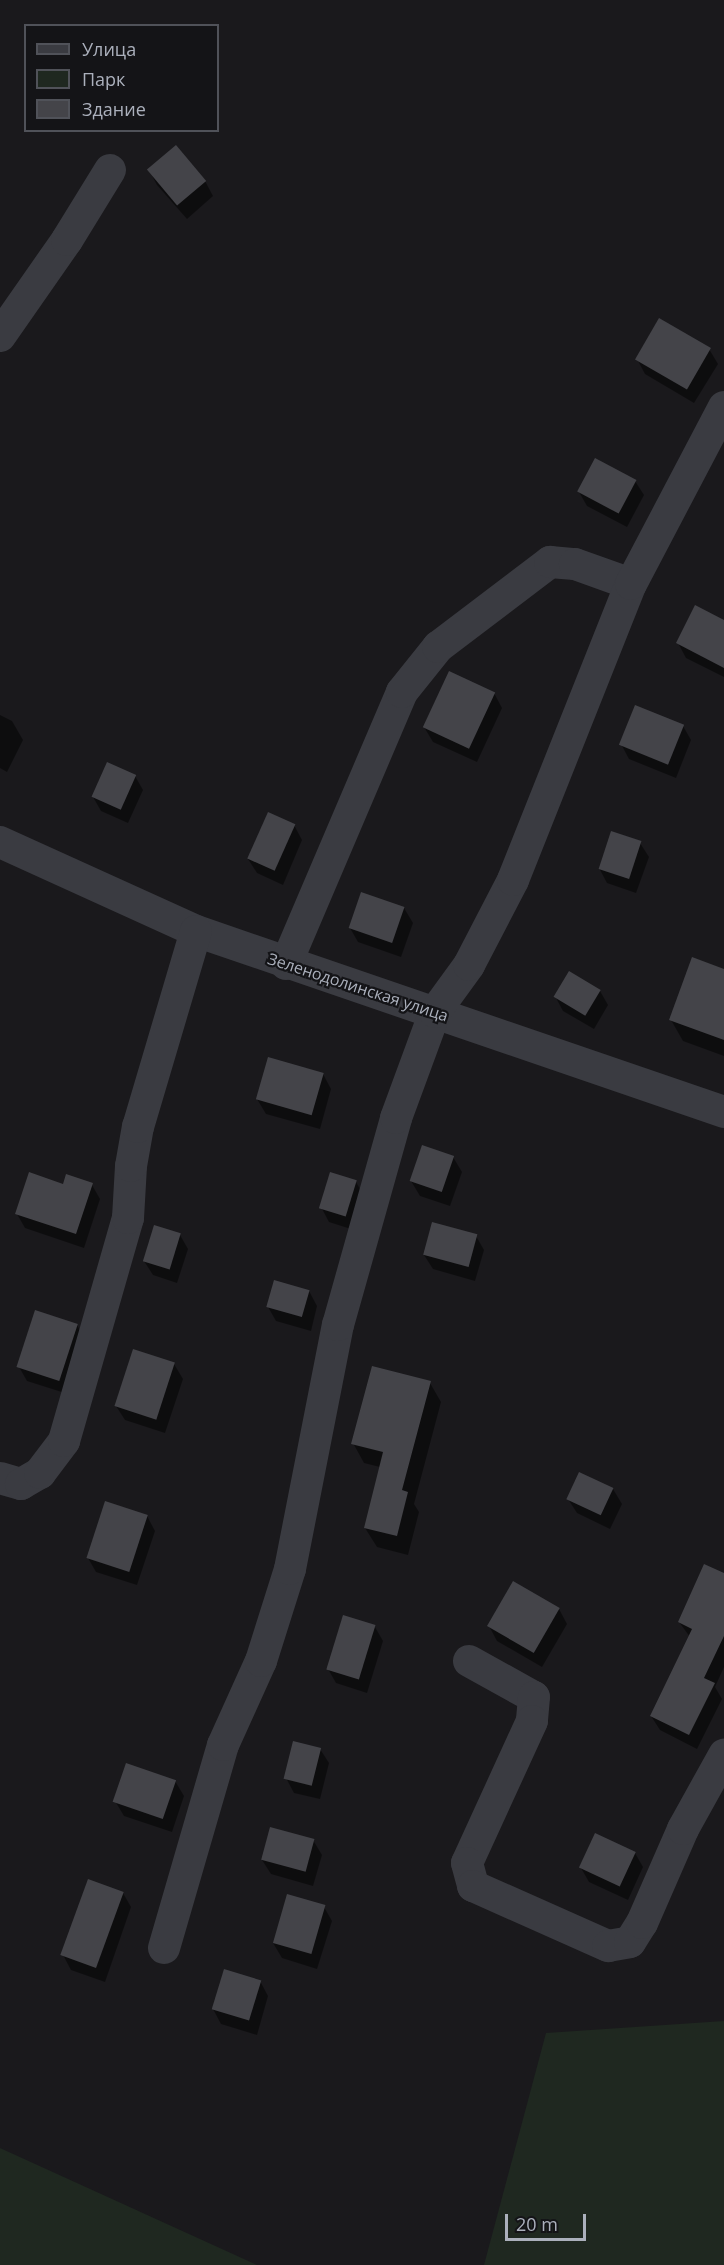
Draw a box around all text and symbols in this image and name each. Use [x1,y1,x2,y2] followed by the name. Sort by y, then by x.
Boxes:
[24,24,219,132] legend
[82,37,136,61] text: Улица
[82,67,125,91] text: Парк
[82,97,146,121] text: Здание
[265,949,451,1025] street label: Зеленодолинская улица
[508,2202,589,2240] scale bar
[516,2212,558,2236] text: 20 m

